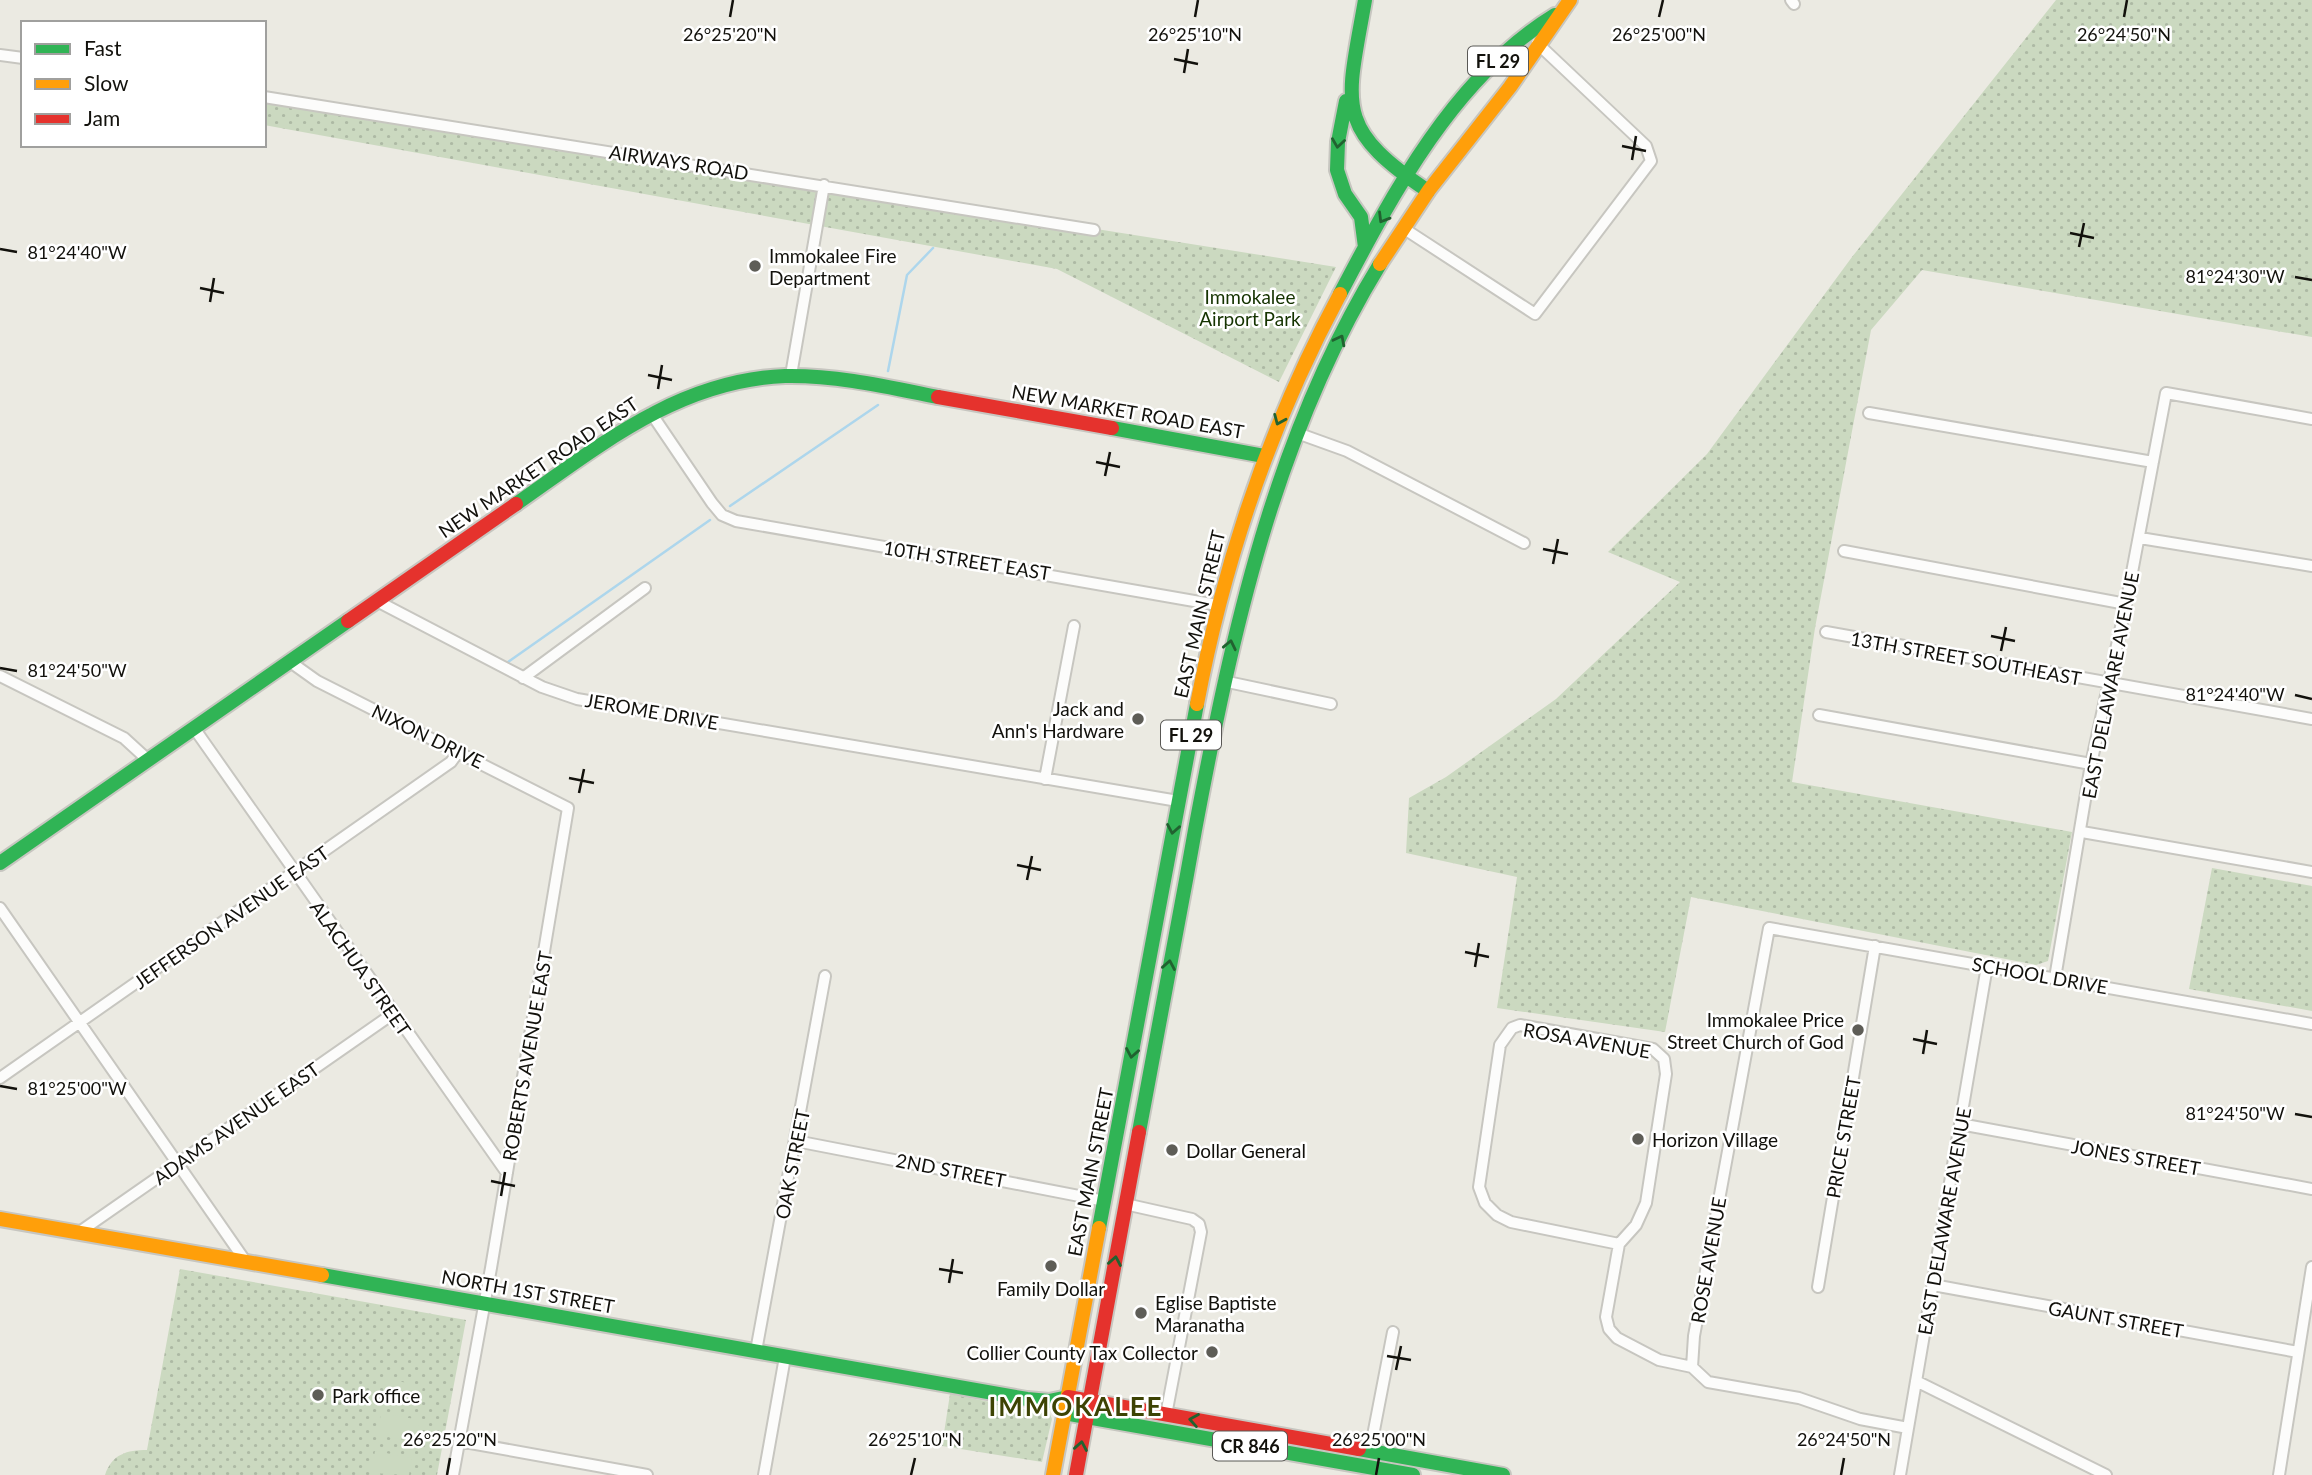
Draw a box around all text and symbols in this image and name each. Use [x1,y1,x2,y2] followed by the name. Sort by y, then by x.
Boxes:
[21,21,266,147] legend
[683,23,777,45] text: 26°25'20"N
[1148,23,1242,45] text: 26°25'10"N
[1612,23,1706,45] text: 26°25'00"N
[2077,23,2171,45] text: 26°24'50"N
[84,35,122,60] text: Fast
[1468,46,1528,76] road number: FL 29
[84,70,129,95] text: Slow
[84,105,120,130] text: Jam
[1331,137,1346,149] one-way arrow
[608,140,750,184] street label: AIRWAYS ROAD
[1378,210,1391,223] one-way arrow
[27,241,127,263] text: 81°24'40"W
[769,244,897,289] place label: Immokalee Fire Department
[747,258,763,274] marker: Immokalee Fire Department
[2185,265,2285,287] text: 81°24'30"W
[1199,285,1301,330] park label: Immokalee Airport Park
[1332,335,1346,347] one-way arrow
[1010,379,1246,443] street label: NEW MARKET ROAD EAST
[434,392,642,542] street label: NEW MARKET ROAD EAST
[1273,413,1287,425] one-way arrow
[1169,528,1229,700] street label: EAST MAIN STREET
[882,535,1052,585] street label: 10TH STREET EAST
[2077,569,2143,800] street label: EAST DELAWARE AVENUE
[1849,626,2083,690] street label: 13TH STREET SOUTHEAST
[1222,640,1237,652] one-way arrow
[27,659,127,681] text: 81°24'50"W
[2185,683,2285,705] text: 81°24'40"W
[584,688,720,734] street label: JEROME DRIVE
[992,697,1124,742] place label: Jack and Ann's Hardware
[368,699,488,773] street label: NIXON DRIVE
[1130,711,1146,727] marker: Jack and Ann's Hardware
[1161,720,1221,750] road number: FL 29
[1166,823,1181,835] one-way arrow
[129,841,333,993] street label: JEFFERSON AVENUE EAST
[306,896,416,1040] street label: ALACHUA STREET
[497,949,557,1163] street label: ROBERTS AVENUE EAST
[1970,952,2110,998] street label: SCHOOL DRIVE
[1161,959,1176,971] one-way arrow
[1667,1008,1844,1053] place label: Immokalee Price Street Church of God
[1522,1018,1652,1062] street label: ROSA AVENUE
[1850,1022,1866,1038] marker: Immokalee Price Street Church of God
[1125,1047,1140,1059] one-way arrow
[149,1057,323,1189] street label: ADAMS AVENUE EAST
[1821,1074,1865,1200] street label: PRICE STREET
[27,1077,127,1099] text: 81°25'00"W
[1062,1086,1118,1258] street label: EAST MAIN STREET
[2185,1102,2285,1124] text: 81°24'50"W
[1913,1105,1975,1337] street label: EAST DELAWARE AVENUE
[770,1107,814,1221] street label: OAK STREET
[1652,1128,1778,1151] place label: Horizon Village
[1630,1131,1646,1147] marker: Horizon Village
[2070,1134,2202,1180] street label: JONES STREET
[1186,1139,1306,1162] place label: Dollar General
[1164,1142,1180,1158] marker: Dollar General
[894,1148,1008,1192] street label: 2ND STREET
[1686,1195,1730,1325] street label: ROSE AVENUE
[1106,1255,1121,1267] one-way arrow
[1043,1258,1059,1274] marker: Family Dollar
[440,1264,616,1318] street label: NORTH 1ST STREET
[997,1277,1105,1300] place label: Family Dollar
[1155,1291,1277,1336] place label: Eglise Baptiste Maranatha
[2047,1296,2185,1342] street label: GAUNT STREET
[1133,1305,1149,1321] marker: Eglise Baptiste Maranatha
[966,1341,1198,1364] place label: Collier County Tax Collector
[1204,1344,1220,1360] marker: Collier County Tax Collector
[332,1384,420,1407] place label: Park office
[310,1387,326,1403] marker: Park office
[988,1390,1164,1422] district label: IMMOKALEE
[1189,1413,1200,1428] one-way arrow
[403,1428,497,1450] text: 26°25'20"N
[868,1428,962,1450] text: 26°25'10"N
[1332,1428,1426,1450] text: 26°25'00"N
[1797,1428,1891,1450] text: 26°24'50"N
[1213,1432,1287,1461] road number: CR 846
[1073,1440,1088,1452] one-way arrow

